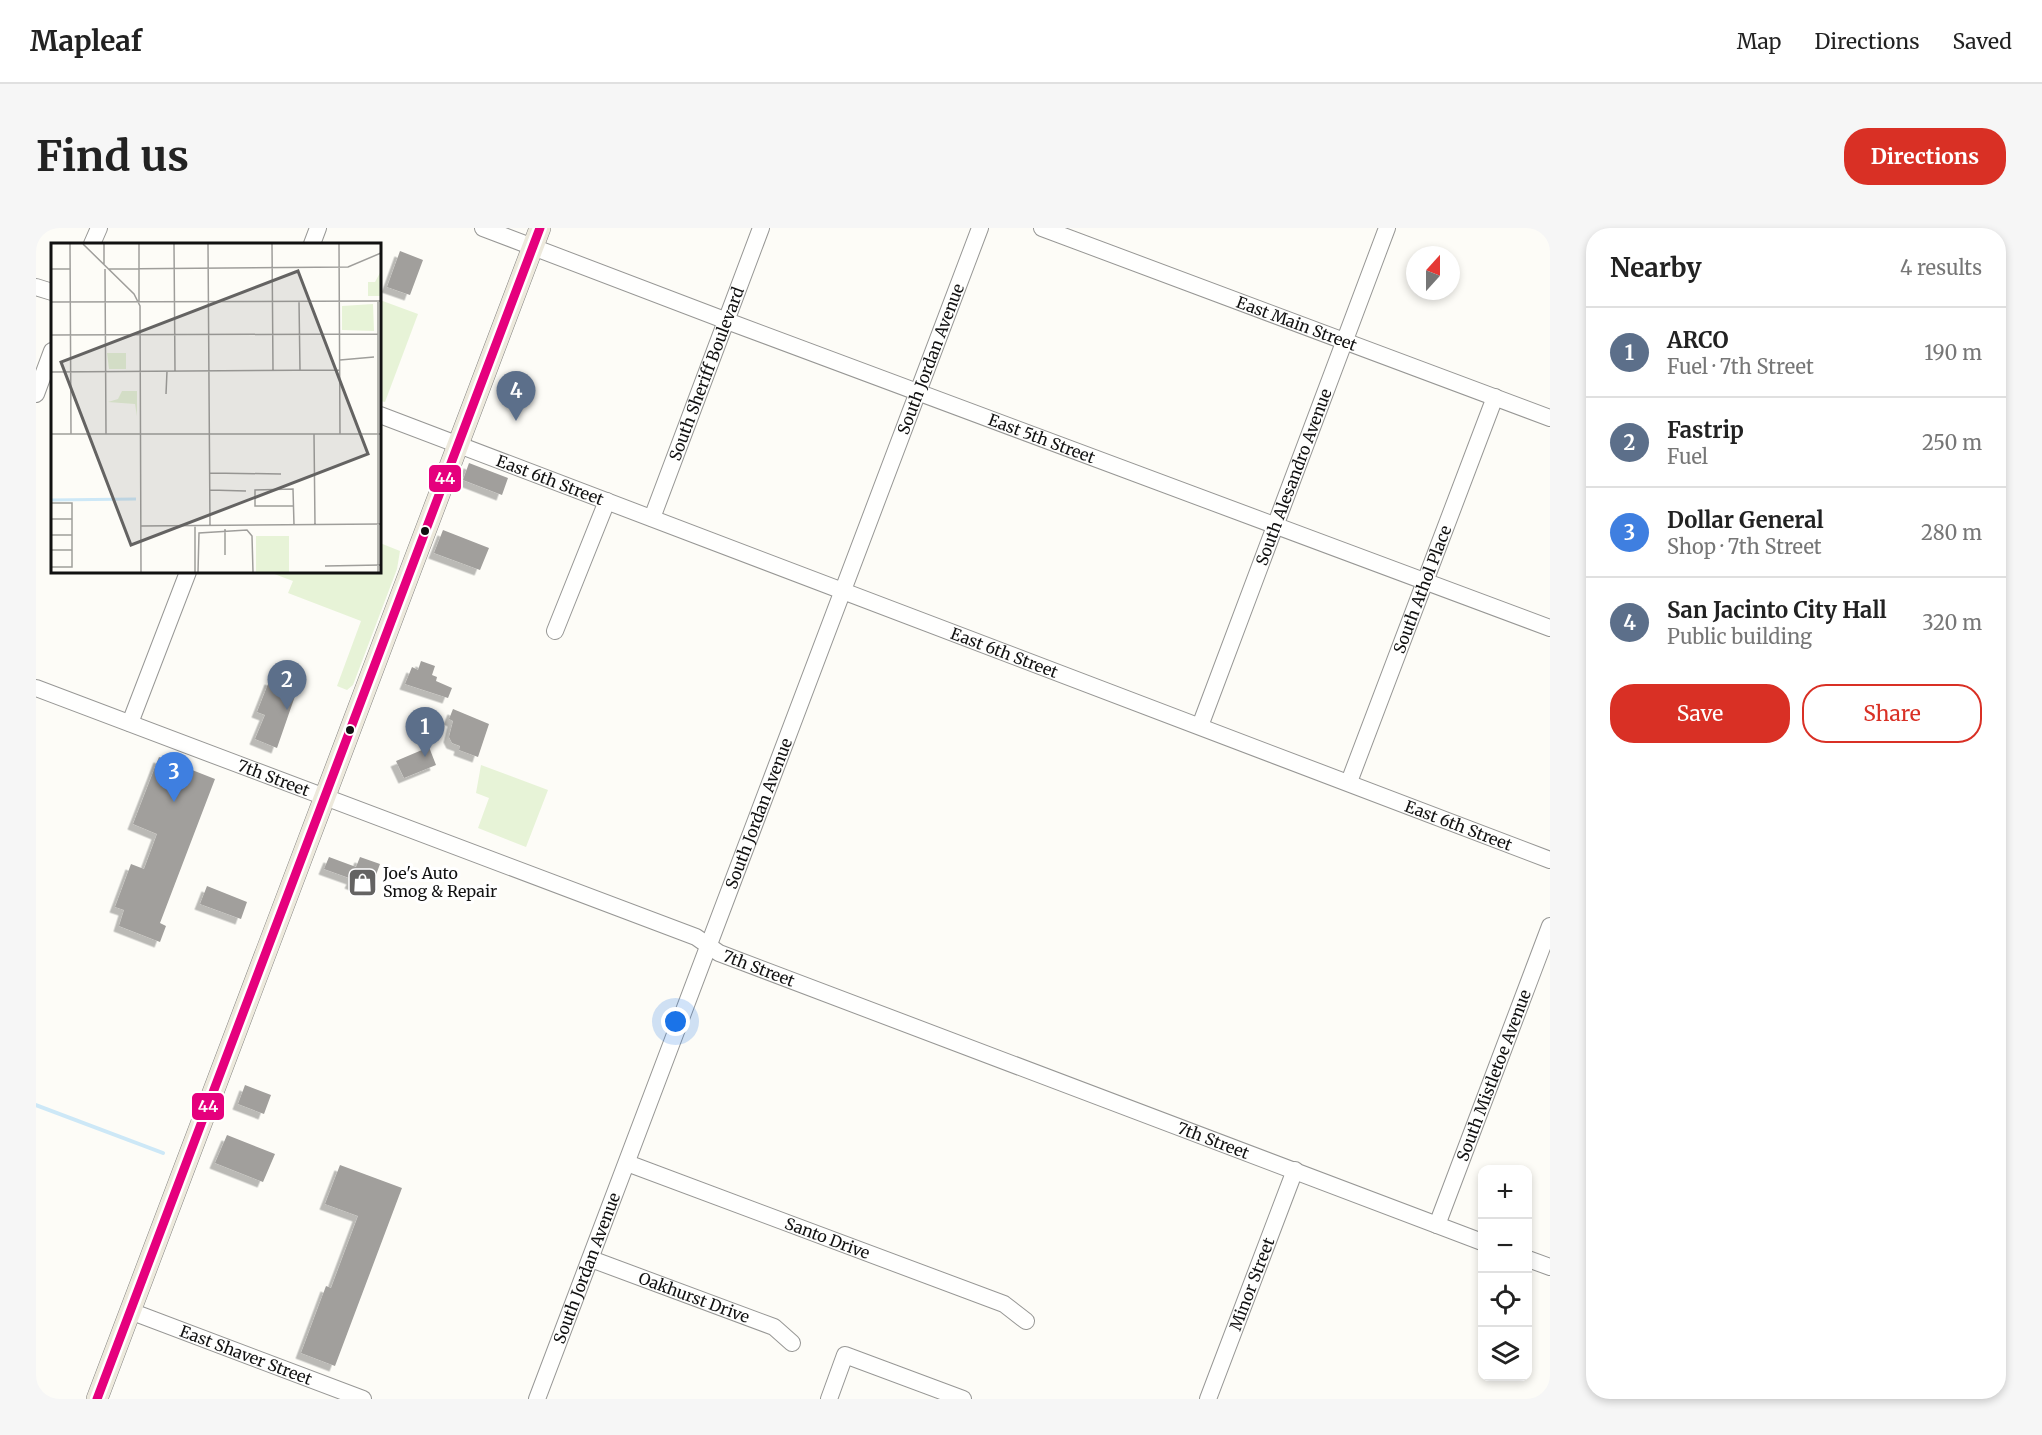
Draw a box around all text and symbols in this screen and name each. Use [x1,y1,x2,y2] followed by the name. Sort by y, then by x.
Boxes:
[30,23,142,59] text: Mapleaf
[1737,28,1781,55] text: Map
[1814,28,1919,55] text: Directions
[1952,28,2012,55] text: Saved
[1844,128,2006,185] button: Directions
[36,130,189,182] text: Find us
[51,243,381,573] inset map
[1406,246,1460,300] north arrow
[1610,251,1702,284] text: Nearby
[1900,255,1982,280] text: 4 results
[893,281,968,437] street label: South Jordan Avenue
[664,284,748,464] street label: South Sheriff Boulevard
[1234,292,1361,355] street label: East Main Street
[1667,326,1729,354] text: ARCO
[1625,340,1634,365] text: 1
[1924,340,1982,365] text: 190 m
[1667,354,1814,379] text: Fuel · 7th Street
[496,372,536,421] pin: 4
[1251,386,1336,568] street label: South Alesandro Avenue
[986,409,1099,468] street label: East 5th Street
[1667,416,1744,444] text: Fastrip
[1624,430,1635,455] text: 2
[1922,430,1982,455] text: 250 m
[1667,444,1708,469] text: Fuel
[494,450,607,509] street label: East 6th Street
[428,464,462,493] line badge: 44
[435,468,455,488] text: 44
[1667,506,1824,534] text: Dollar General
[1624,520,1635,545] text: 3
[1921,520,1982,545] text: 280 m
[1389,523,1455,656] street label: South Athol Place
[419,525,431,537] unlabelled marker
[1667,534,1822,559] text: Shop · 7th Street
[1667,596,1887,624] text: San Jacinto City Hall
[1623,610,1636,635] text: 4
[1922,610,1982,635] text: 320 m
[948,623,1061,682] street label: East 6th Street
[1667,624,1812,649] text: Public building
[268,660,306,710] pin: 2
[1610,684,1790,743] button: Save
[1802,684,1982,743] button: Share
[406,708,444,757] pin: 1
[344,724,356,736] unlabelled marker
[721,735,796,892] street label: South Jordan Avenue
[154,752,194,802] pin: 3
[235,755,313,801] street label: 7th Street
[1402,796,1516,855] street label: East 6th Street
[382,863,497,901] place label: Joe's Auto Smog & Repair
[346,866,378,898] shop icon: Joe's Auto Smog & Repair
[720,945,798,991] street label: 7th Street
[1452,987,1535,1164] street label: South Mistletoe Avenue
[661,1007,690,1036] your location
[191,1092,225,1121] line badge: 44
[198,1096,218,1116] text: 44
[1175,1118,1253,1163] street label: 7th Street
[1478,1165,1532,1381] map controls
[1478,1165,1532,1219] button: +
[549,1190,624,1346] street label: South Jordan Avenue
[782,1213,873,1263] street label: Santo Drive
[1478,1219,1532,1273] button: −
[1225,1234,1279,1333] street label: Minor Street
[636,1268,752,1327] street label: Oakhurst Drive
[1478,1273,1532,1327] button: locate
[177,1321,316,1389] street label: East Shaver Street
[1478,1327,1532,1381] button: layers

